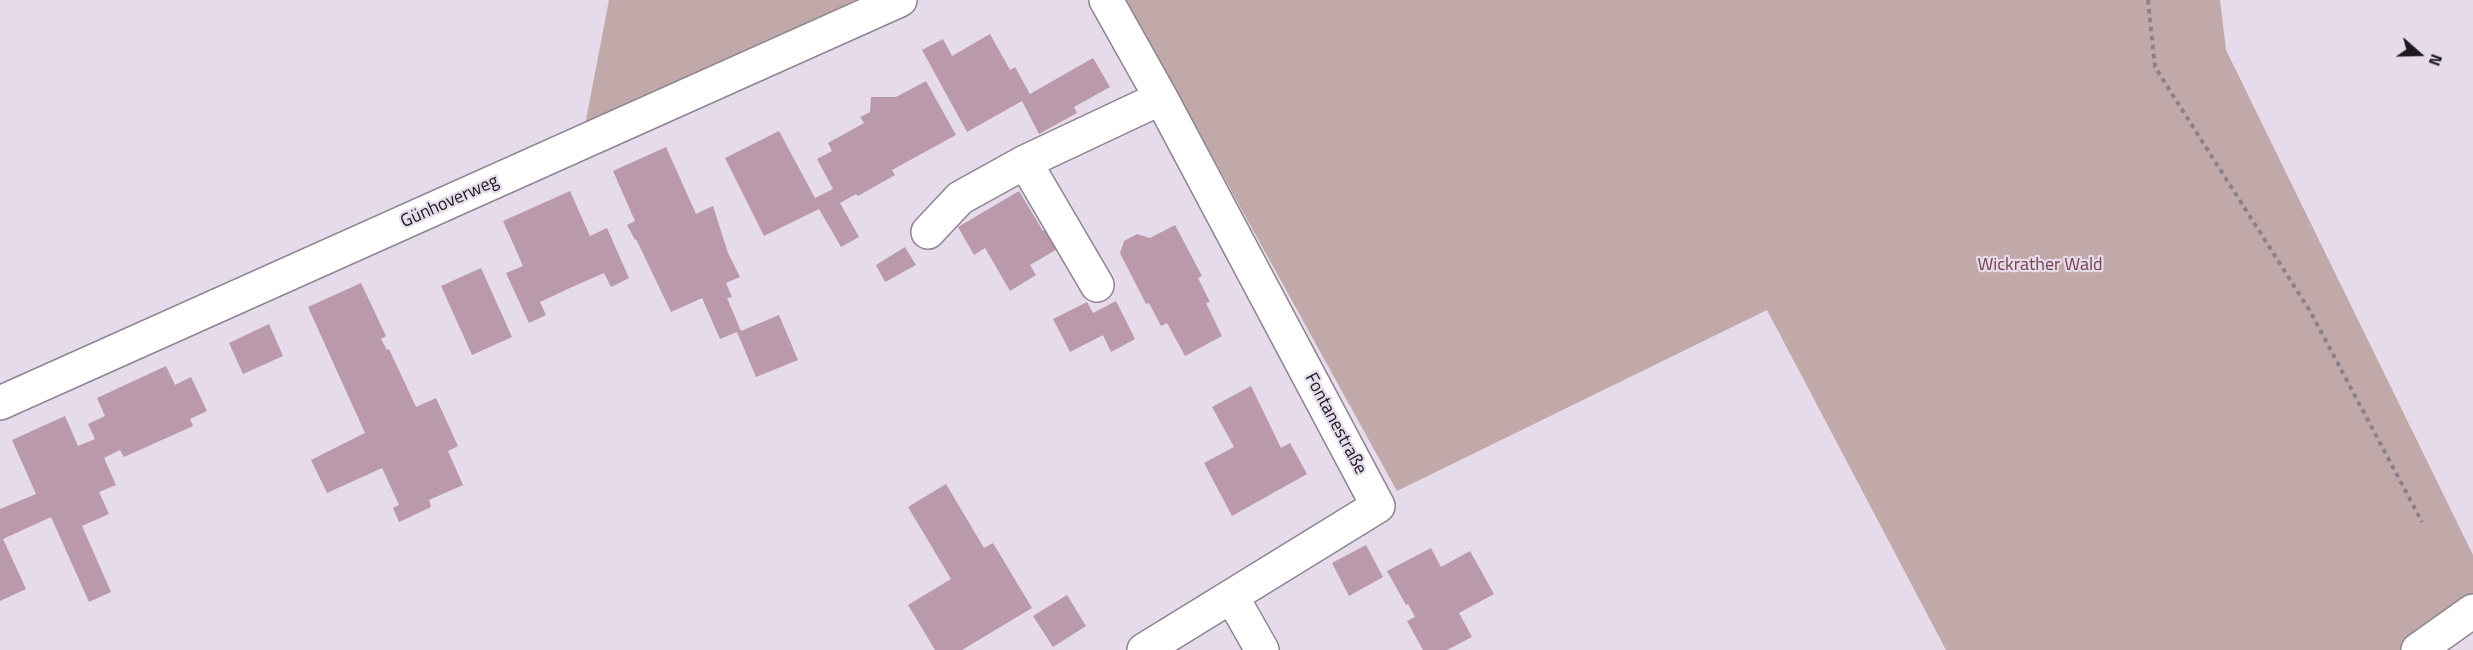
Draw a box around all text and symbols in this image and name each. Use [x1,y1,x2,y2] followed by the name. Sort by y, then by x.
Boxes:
[2389,24,2449,84] north arrow
[2423,51,2449,69] text: N
[398,171,502,233] street label: Günhoverweg
[1977,255,2103,277] park label: Wickrather Wald
[1299,370,1371,478] street label: Fontanestraße

